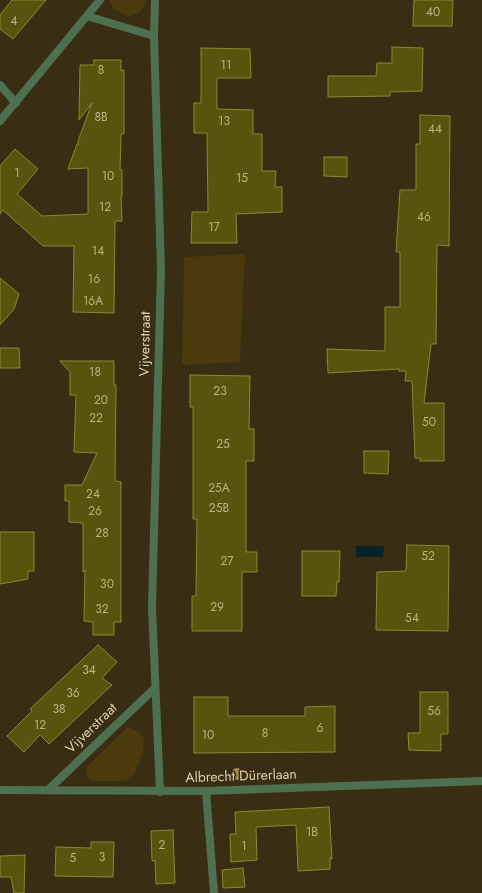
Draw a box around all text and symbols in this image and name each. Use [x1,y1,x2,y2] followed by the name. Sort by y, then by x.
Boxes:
[426,6,440,20] house number: 40
[11,15,17,29] house number: 4
[221,59,231,73] house number: 11
[98,64,104,78] house number: 8
[94,111,108,125] house number: 8B
[218,115,230,129] house number: 13
[428,123,442,137] house number: 44
[14,167,20,181] house number: 1
[102,170,114,184] house number: 10
[236,172,248,186] house number: 15
[99,201,111,215] house number: 12
[417,211,431,225] house number: 46
[208,221,220,235] house number: 17
[92,245,104,259] house number: 14
[88,273,100,287] house number: 16
[83,295,103,309] house number: 16A
[137,311,155,377] street label: Vijverstraat
[89,366,101,380] house number: 18
[213,385,227,399] house number: 23
[94,394,108,408] house number: 20
[89,412,103,426] house number: 22
[422,416,436,430] house number: 50
[216,438,230,452] house number: 25
[208,482,230,496] house number: 25A
[86,488,100,502] house number: 24
[209,502,229,516] house number: 25B
[88,505,102,519] house number: 26
[95,527,109,541] house number: 28
[421,550,435,564] house number: 52
[220,555,234,569] house number: 27
[100,578,114,592] house number: 30
[210,601,224,615] house number: 29
[95,603,109,617] house number: 32
[405,612,419,626] house number: 54
[82,664,96,678] house number: 34
[66,687,80,701] house number: 36
[63,700,121,758] street label: Vijverstraat
[52,703,66,717] house number: 38
[427,705,441,719] house number: 56
[34,719,46,733] house number: 12
[317,722,323,736] house number: 6
[262,727,268,741] house number: 8
[202,729,214,743] house number: 10
[185,767,297,787] street label: Albrecht Dürerlaan
[306,826,318,840] house number: 1B
[159,839,165,853] house number: 2
[241,840,247,854] house number: 1
[99,851,105,865] house number: 3
[70,852,76,866] house number: 5

